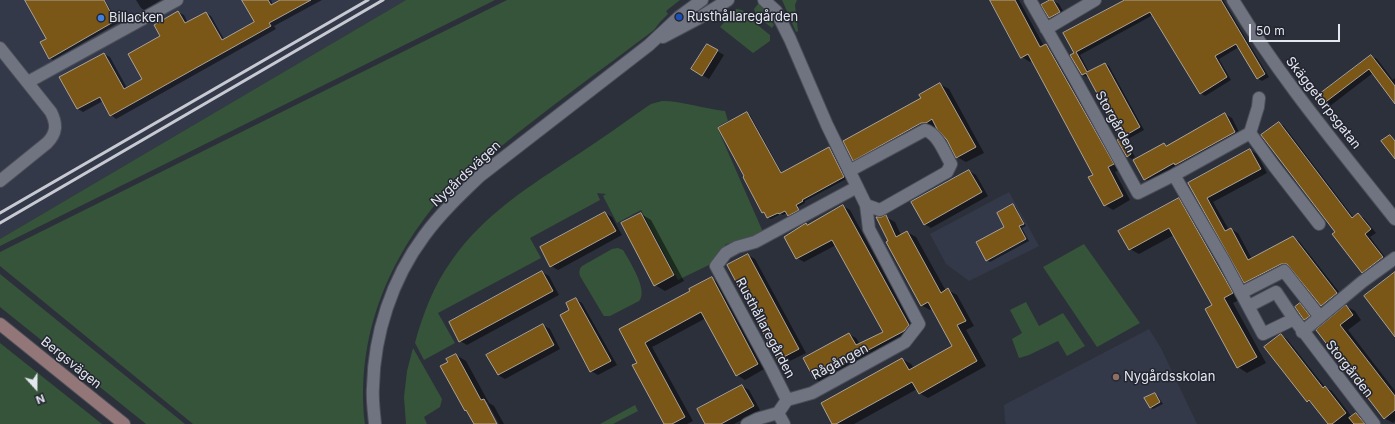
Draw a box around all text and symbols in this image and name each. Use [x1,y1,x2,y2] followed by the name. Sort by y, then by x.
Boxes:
[687,9,798,25] place label: Rusthållaregården
[109,10,164,26] place label: Billacken
[674,12,684,22] marker: Rusthållaregården
[96,13,106,23] marker: Billacken
[1251,16,1342,42] scale bar
[1256,23,1285,38] text: 50 m
[1282,54,1364,152] street label: Skäggetorpsgatan
[1092,88,1138,156] street label: Storgården
[428,138,504,210] street label: Nygårdsvägen
[732,275,798,381] street label: Rusthållaregården
[38,334,104,392] street label: Bergsvägen
[1322,337,1376,401] street label: Storgården
[809,341,871,383] street label: Rågången
[16,368,56,408] north arrow
[1124,369,1215,385] place label: Nygårdsskolan
[1111,372,1121,382] marker: Nygårdsskolan
[34,391,47,407] text: N

